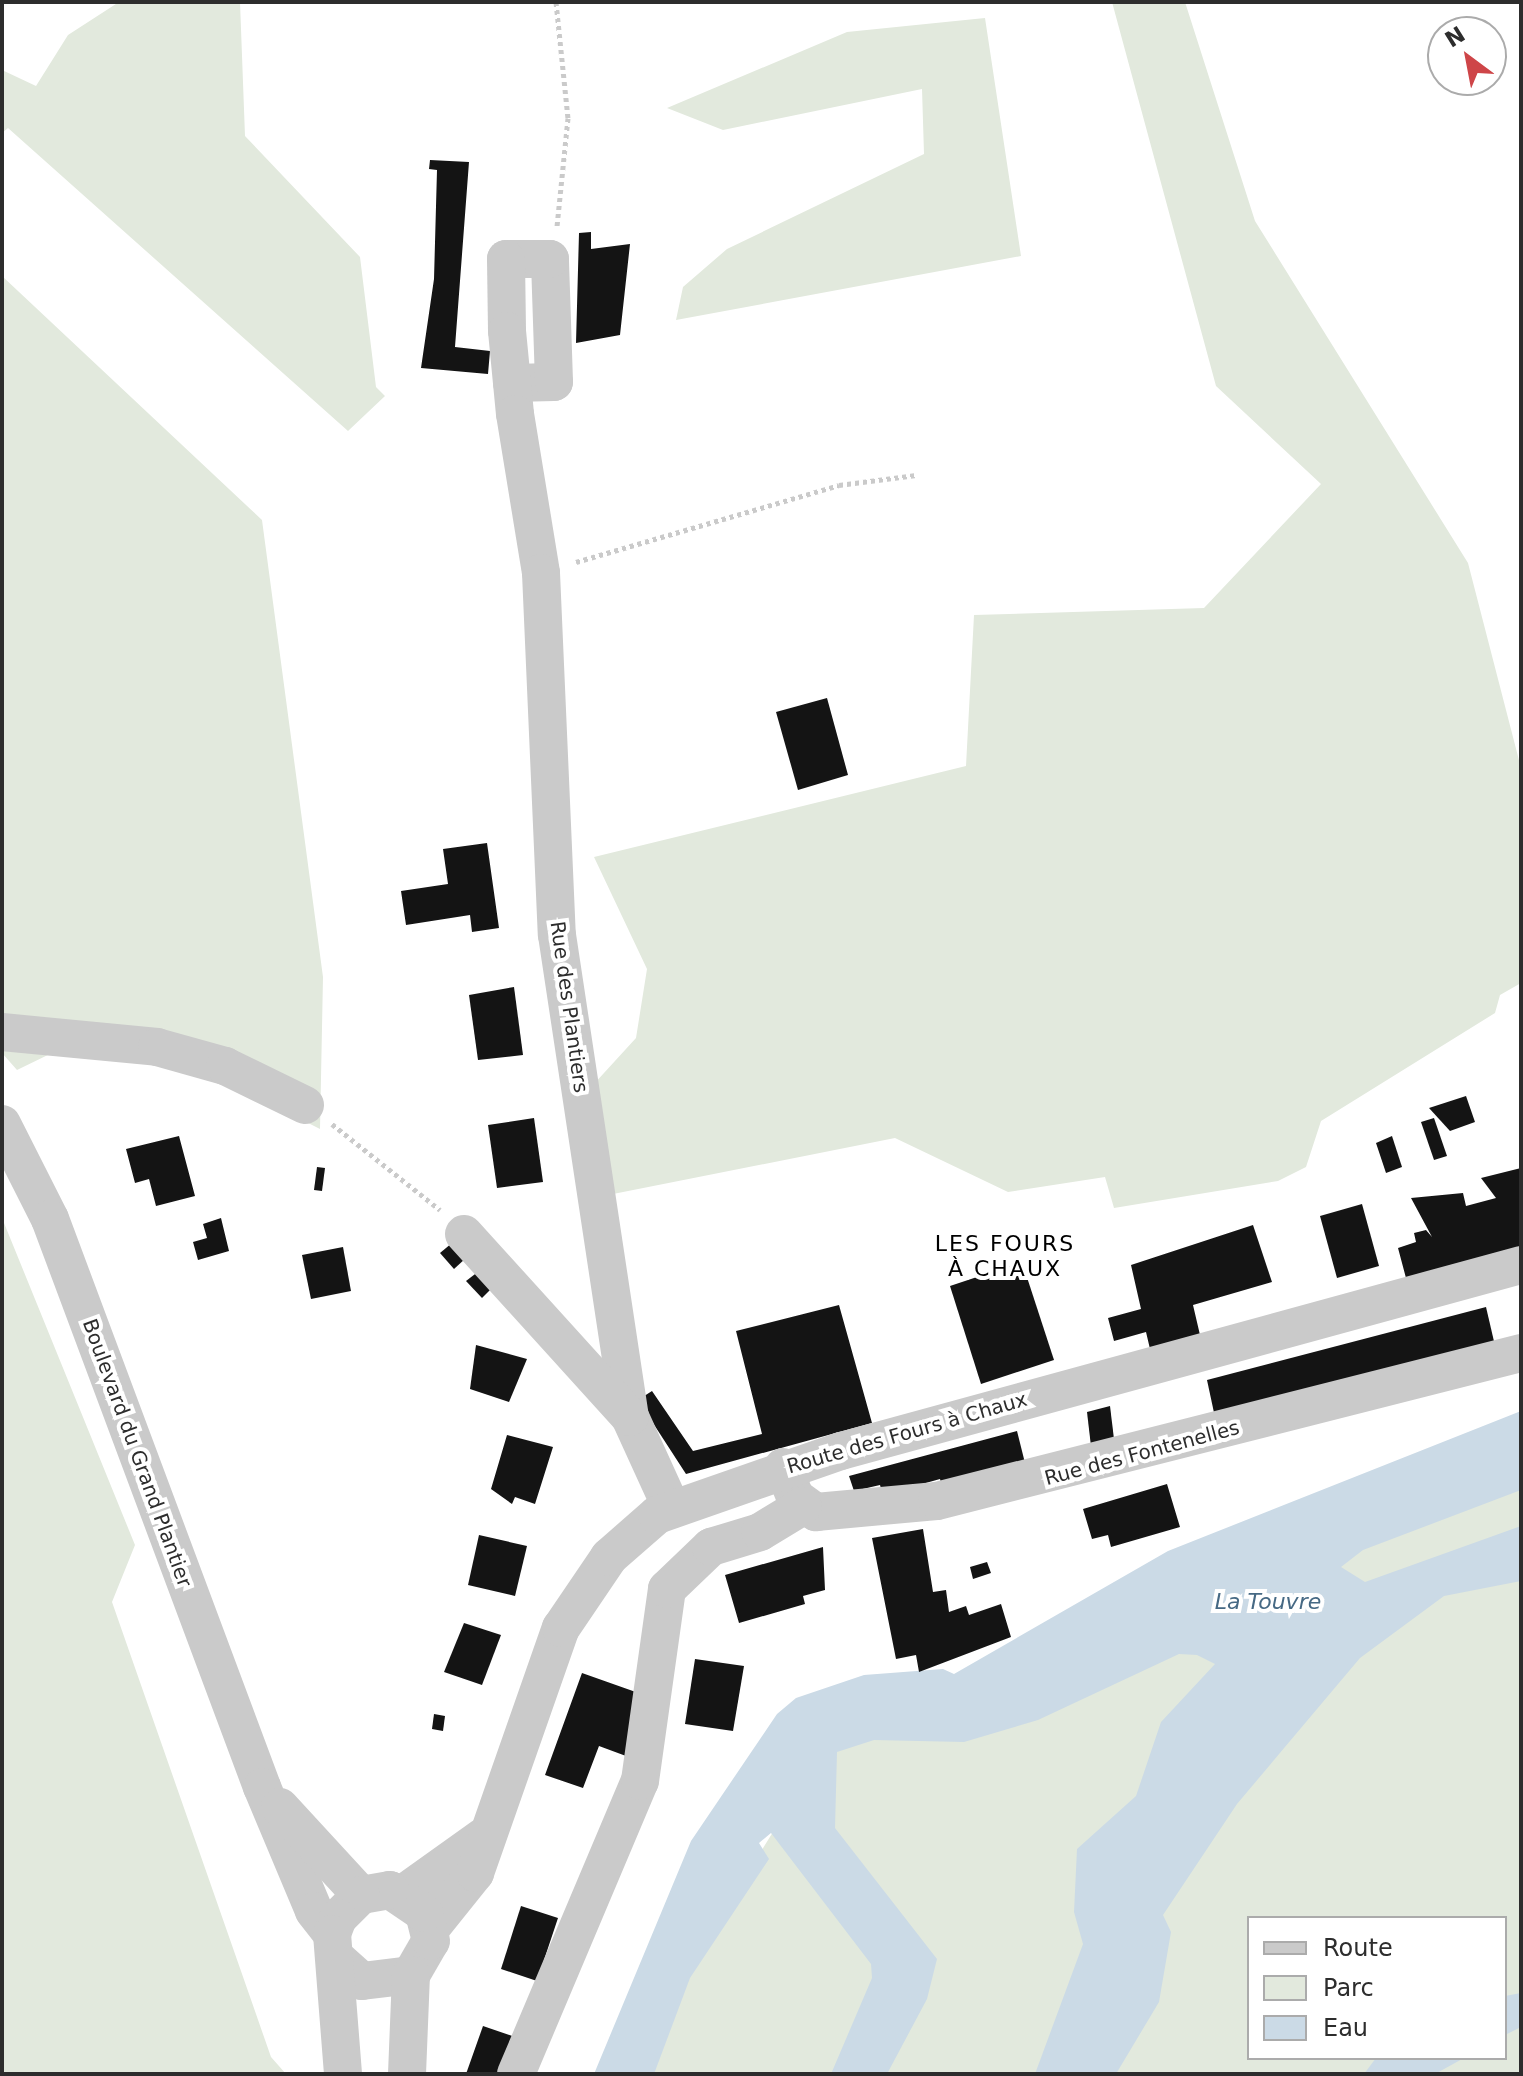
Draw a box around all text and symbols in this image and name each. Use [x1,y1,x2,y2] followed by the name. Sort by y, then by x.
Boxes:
[1427,16,1507,96] north arrow
[1441,21,1470,52] text: N
[545,920,593,1094] street label: Rue des Plantiers
[935,1230,1075,1282] district label: LES FOURS À CHAUX
[77,1316,197,1590] street label: Boulevard du Grand Plantier
[784,1387,1030,1479] street label: Route des Fours à Chaux
[1042,1415,1242,1491] street label: Rue des Fontenelles
[1215,1589,1321,1615] water label: La Touvre
[1247,1916,1507,2060] legend
[1323,1934,1393,1962] text: Route
[1323,1974,1374,2002] text: Parc
[1323,2014,1368,2042] text: Eau

